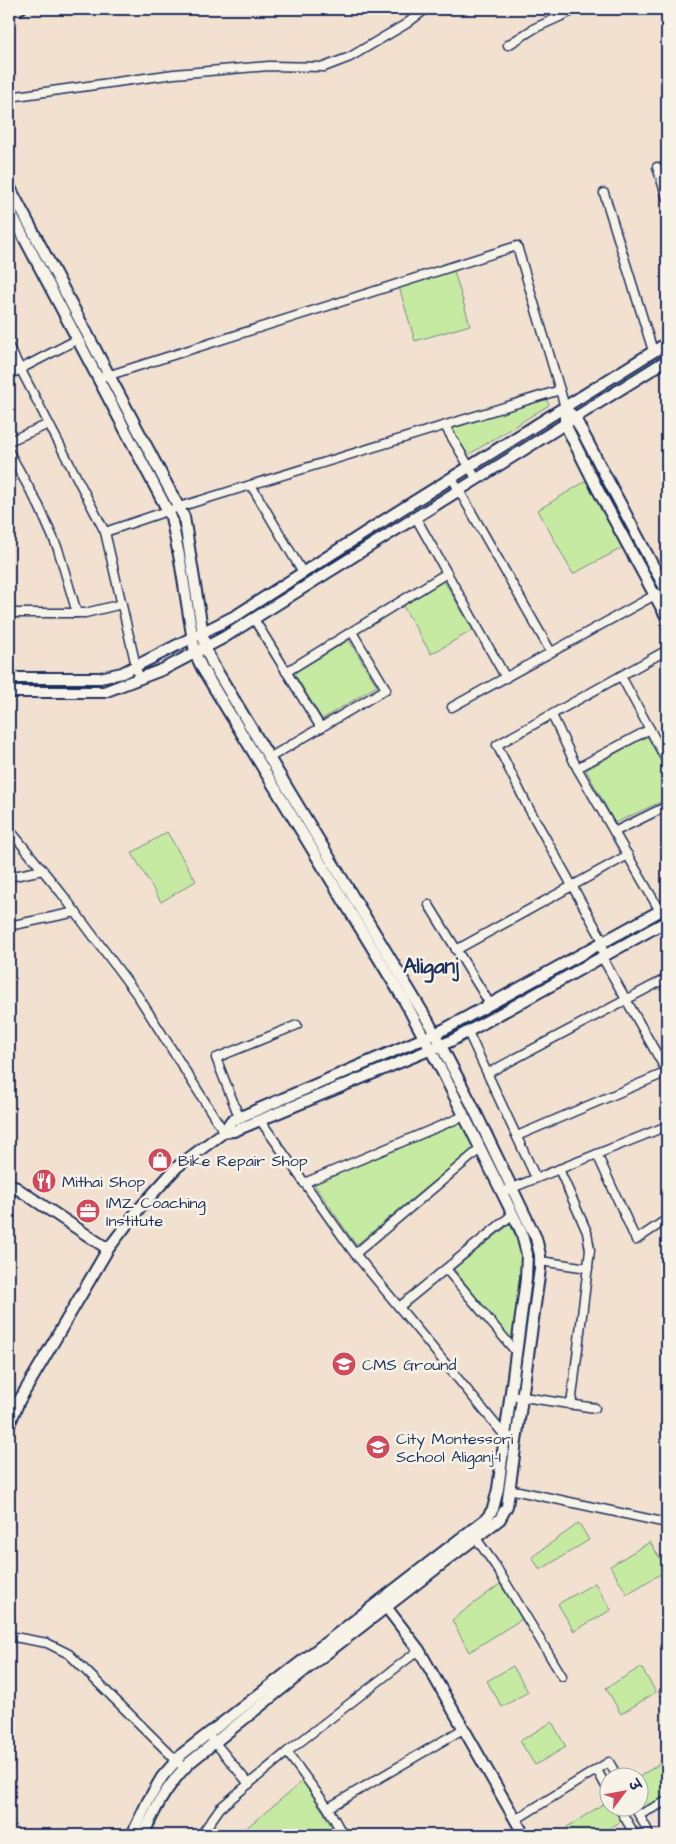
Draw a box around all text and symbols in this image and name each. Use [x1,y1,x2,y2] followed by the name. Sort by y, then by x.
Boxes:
[403,952,459,983] district label: Aliganj
[147,1147,173,1173] shop icon: Bike Repair Shop
[178,1150,308,1172] place label: Bike Repair Shop
[31,1168,57,1194] restaurant icon: Mithai Shop
[62,1171,145,1193] place label: Mithai Shop
[106,1192,206,1232] place label: IMZ Coaching Institute
[75,1198,101,1224] office icon: IMZ Coaching Institute
[331,1351,357,1377] school or university icon: CMS Ground
[362,1354,456,1376] place label: CMS Ground
[396,1428,514,1469] place label: City Montessori School Aliganj-I
[365,1434,391,1460] school or university icon: City Montessori School Aliganj-I
[598,1766,648,1816] north arrow
[622,1775,646,1796] text: उ

